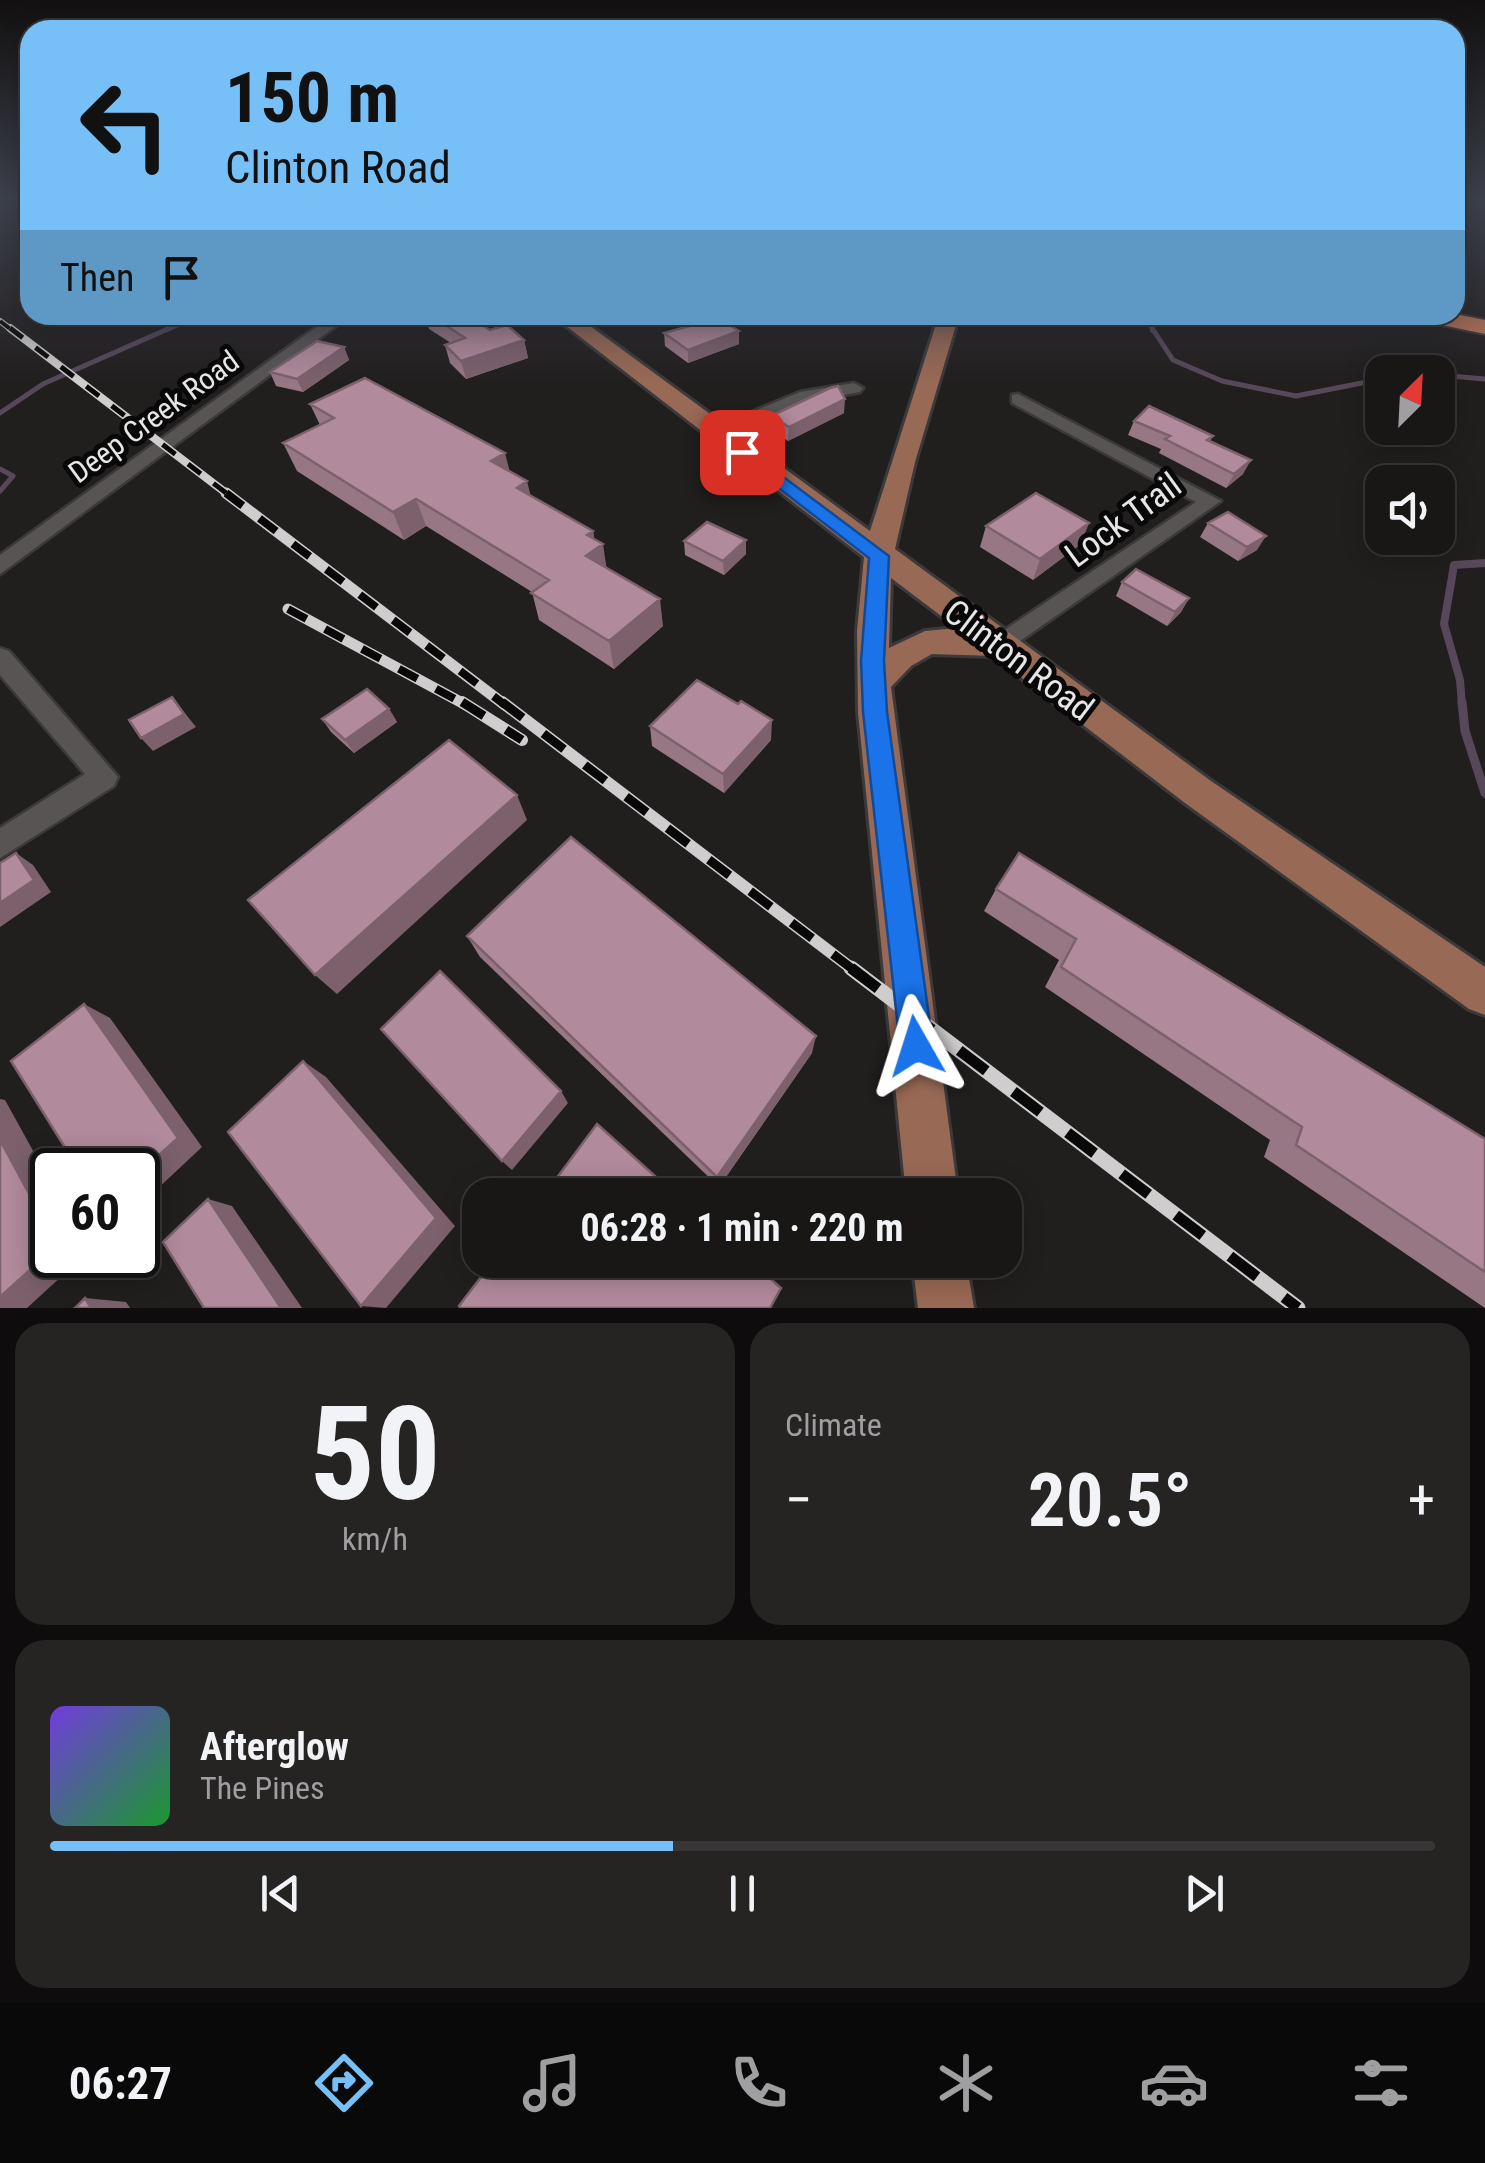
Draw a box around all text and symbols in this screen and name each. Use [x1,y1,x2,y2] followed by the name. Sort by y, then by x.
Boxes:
[225,57,399,139] text: 150 m
[60,60,190,190] icon: left
[225,141,451,194] text: Clinton Road
[154,250,209,305] icon: arrive
[60,256,134,300] text: Then
[62,343,246,490] street label: Deep Creek Road
[1365,355,1455,445] north arrow
[1365,355,1455,555] map controls
[700,410,785,495] pin
[715,425,770,480] icon: arrive
[1057,465,1189,576] street label: Lock Trail
[1365,465,1455,555] button: sound
[936,591,1101,730] street label: Clinton Road
[864,994,968,1098] position arrow
[30,1148,160,1278] speed limit sign: 60
[581,1206,903,1250] text: 06:28 · 1 min · 220 m
[309,1378,441,1531] text: 50
[785,1406,882,1444] text: Climate
[1028,1456,1192,1544] text: 20.5°
[785,1468,813,1532] text: −
[1408,1468,1435,1532] text: +
[342,1520,408,1558] text: km/h
[200,1725,349,1769] text: Afterglow
[200,1769,325,1807] text: The Pines
[253,1866,308,1921] icon: previous
[715,1866,770,1921] icon: pause
[1177,1866,1232,1921] icon: next
[309,2048,379,2118] icon: directions
[517,2048,587,2118] icon: music
[724,2048,794,2118] icon: phone
[931,2048,1001,2118] icon: climate
[1139,2048,1209,2118] icon: car
[1346,2048,1416,2118] icon: filters
[69,2057,172,2110] text: 06:27

